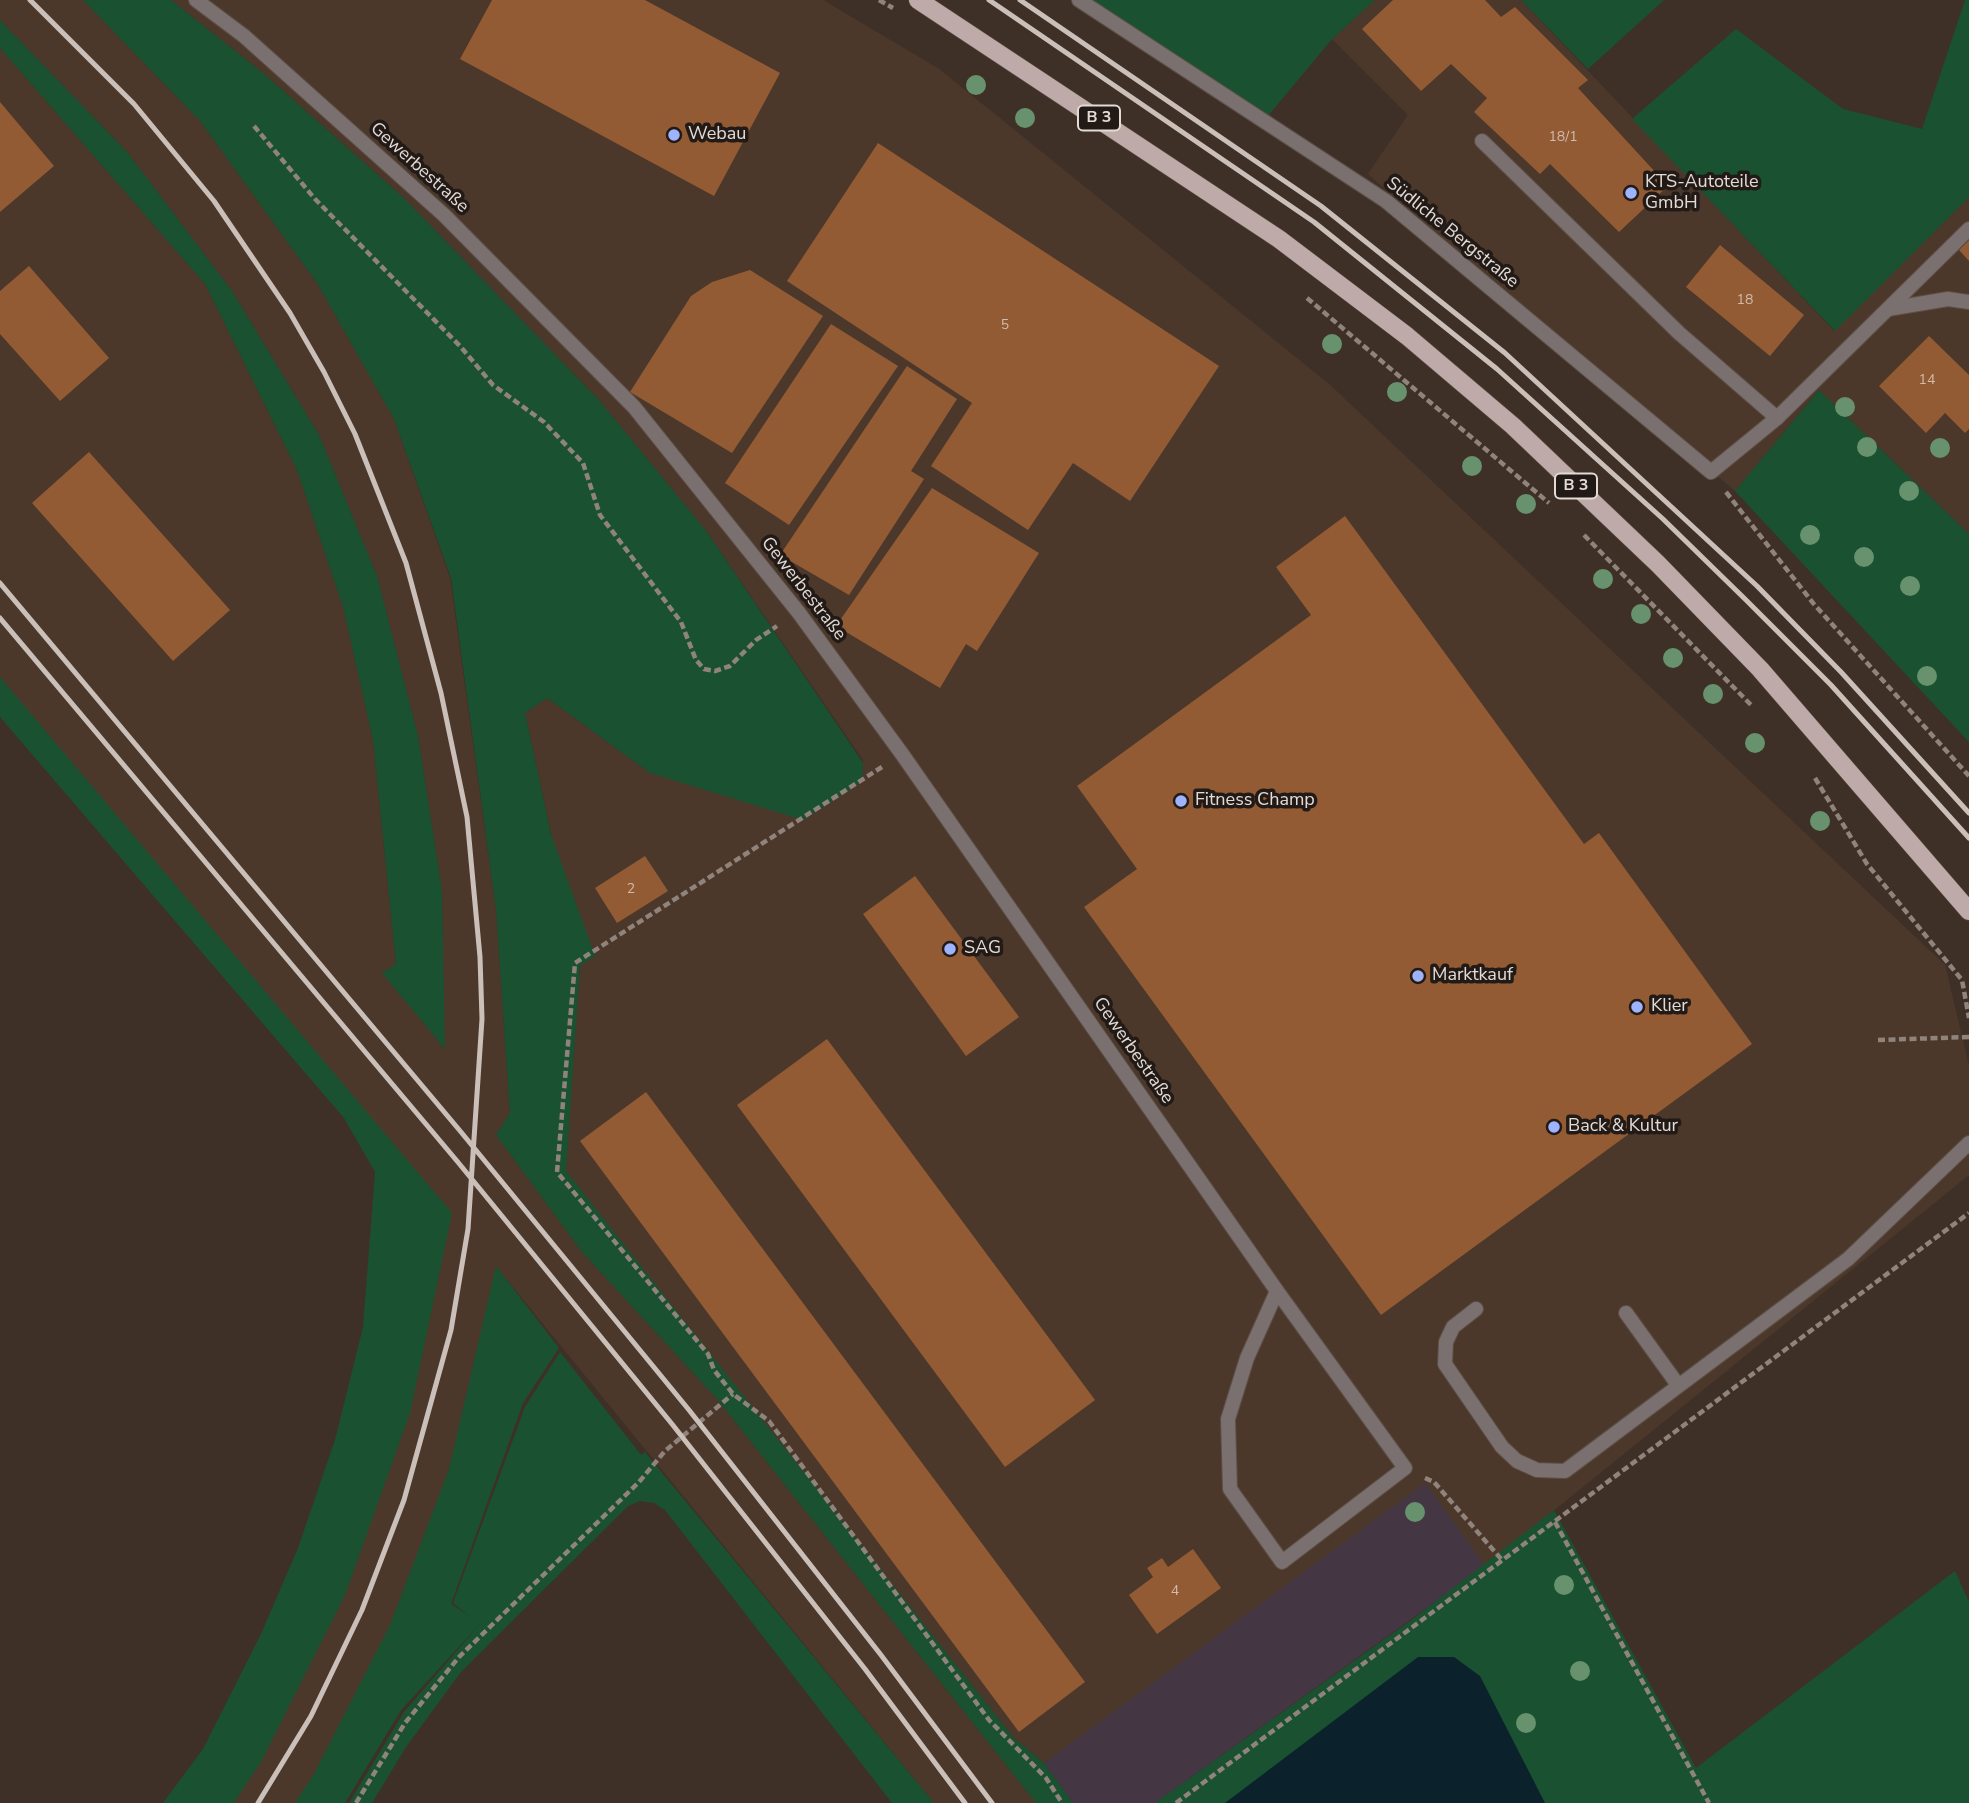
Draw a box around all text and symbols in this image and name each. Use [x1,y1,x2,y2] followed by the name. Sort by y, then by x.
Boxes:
[1078,106,1120,130] road number: B 3
[365,118,473,218] street label: Gewerbestraße
[688,124,746,146] place label: Webau
[666,127,682,143] marker: Webau
[1548,130,1578,146] house number: 18/1
[1645,172,1759,214] place label: KTS-Autoteile GmbH
[1381,173,1523,293] street label: Südliche Bergstraße
[1623,185,1639,201] marker: KTS-Autoteile GmbH
[1737,293,1753,309] house number: 18
[1001,318,1009,334] house number: 5
[1919,373,1935,389] house number: 14
[1555,474,1597,499] road number: B 3
[756,533,850,645] street label: Gewerbestraße
[1195,790,1315,812] place label: Fitness Champ
[1173,793,1189,809] marker: Fitness Champ
[627,882,635,898] house number: 2
[964,938,1001,960] place label: SAG
[942,941,958,957] marker: SAG
[1432,965,1513,987] place label: Marktkauf
[1410,968,1426,984] marker: Marktkauf
[1088,994,1178,1108] street label: Gewerbestraße
[1651,996,1688,1018] place label: Klier
[1629,999,1645,1015] marker: Klier
[1568,1116,1678,1138] place label: Back & Kultur
[1546,1119,1562,1135] marker: Back & Kultur
[1171,1584,1179,1600] house number: 4

